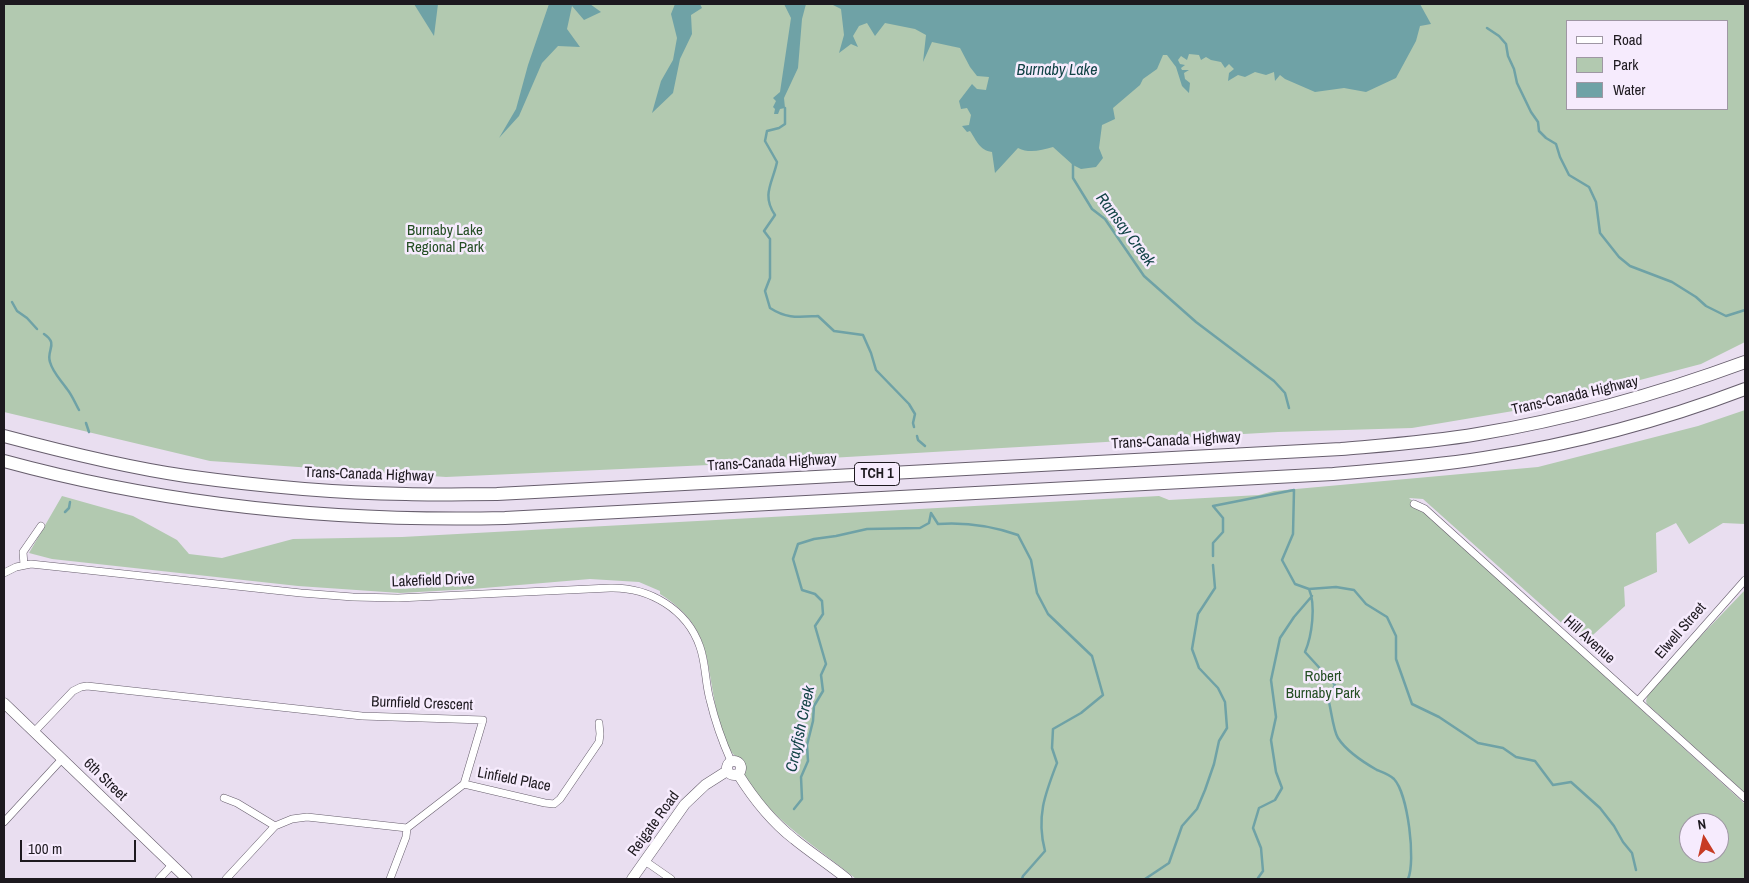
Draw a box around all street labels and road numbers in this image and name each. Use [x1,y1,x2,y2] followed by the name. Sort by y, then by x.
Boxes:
[1510,373,1640,419] street label: Trans-Canada Highway
[1111,429,1241,453] street label: Trans-Canada Highway
[707,451,837,475] street label: Trans-Canada Highway
[854,462,900,486] road number: TCH 1
[304,464,434,486] street label: Trans-Canada Highway
[391,571,475,591] street label: Lakefield Drive
[1652,599,1710,663] street label: Elwell Street
[1560,612,1618,668] street label: Hill Avenue
[371,693,473,715] street label: Burnfield Crescent
[80,755,130,805] street label: 6th Street
[476,764,552,796] street label: Linfield Place
[624,788,684,860] street label: Reigate Road

